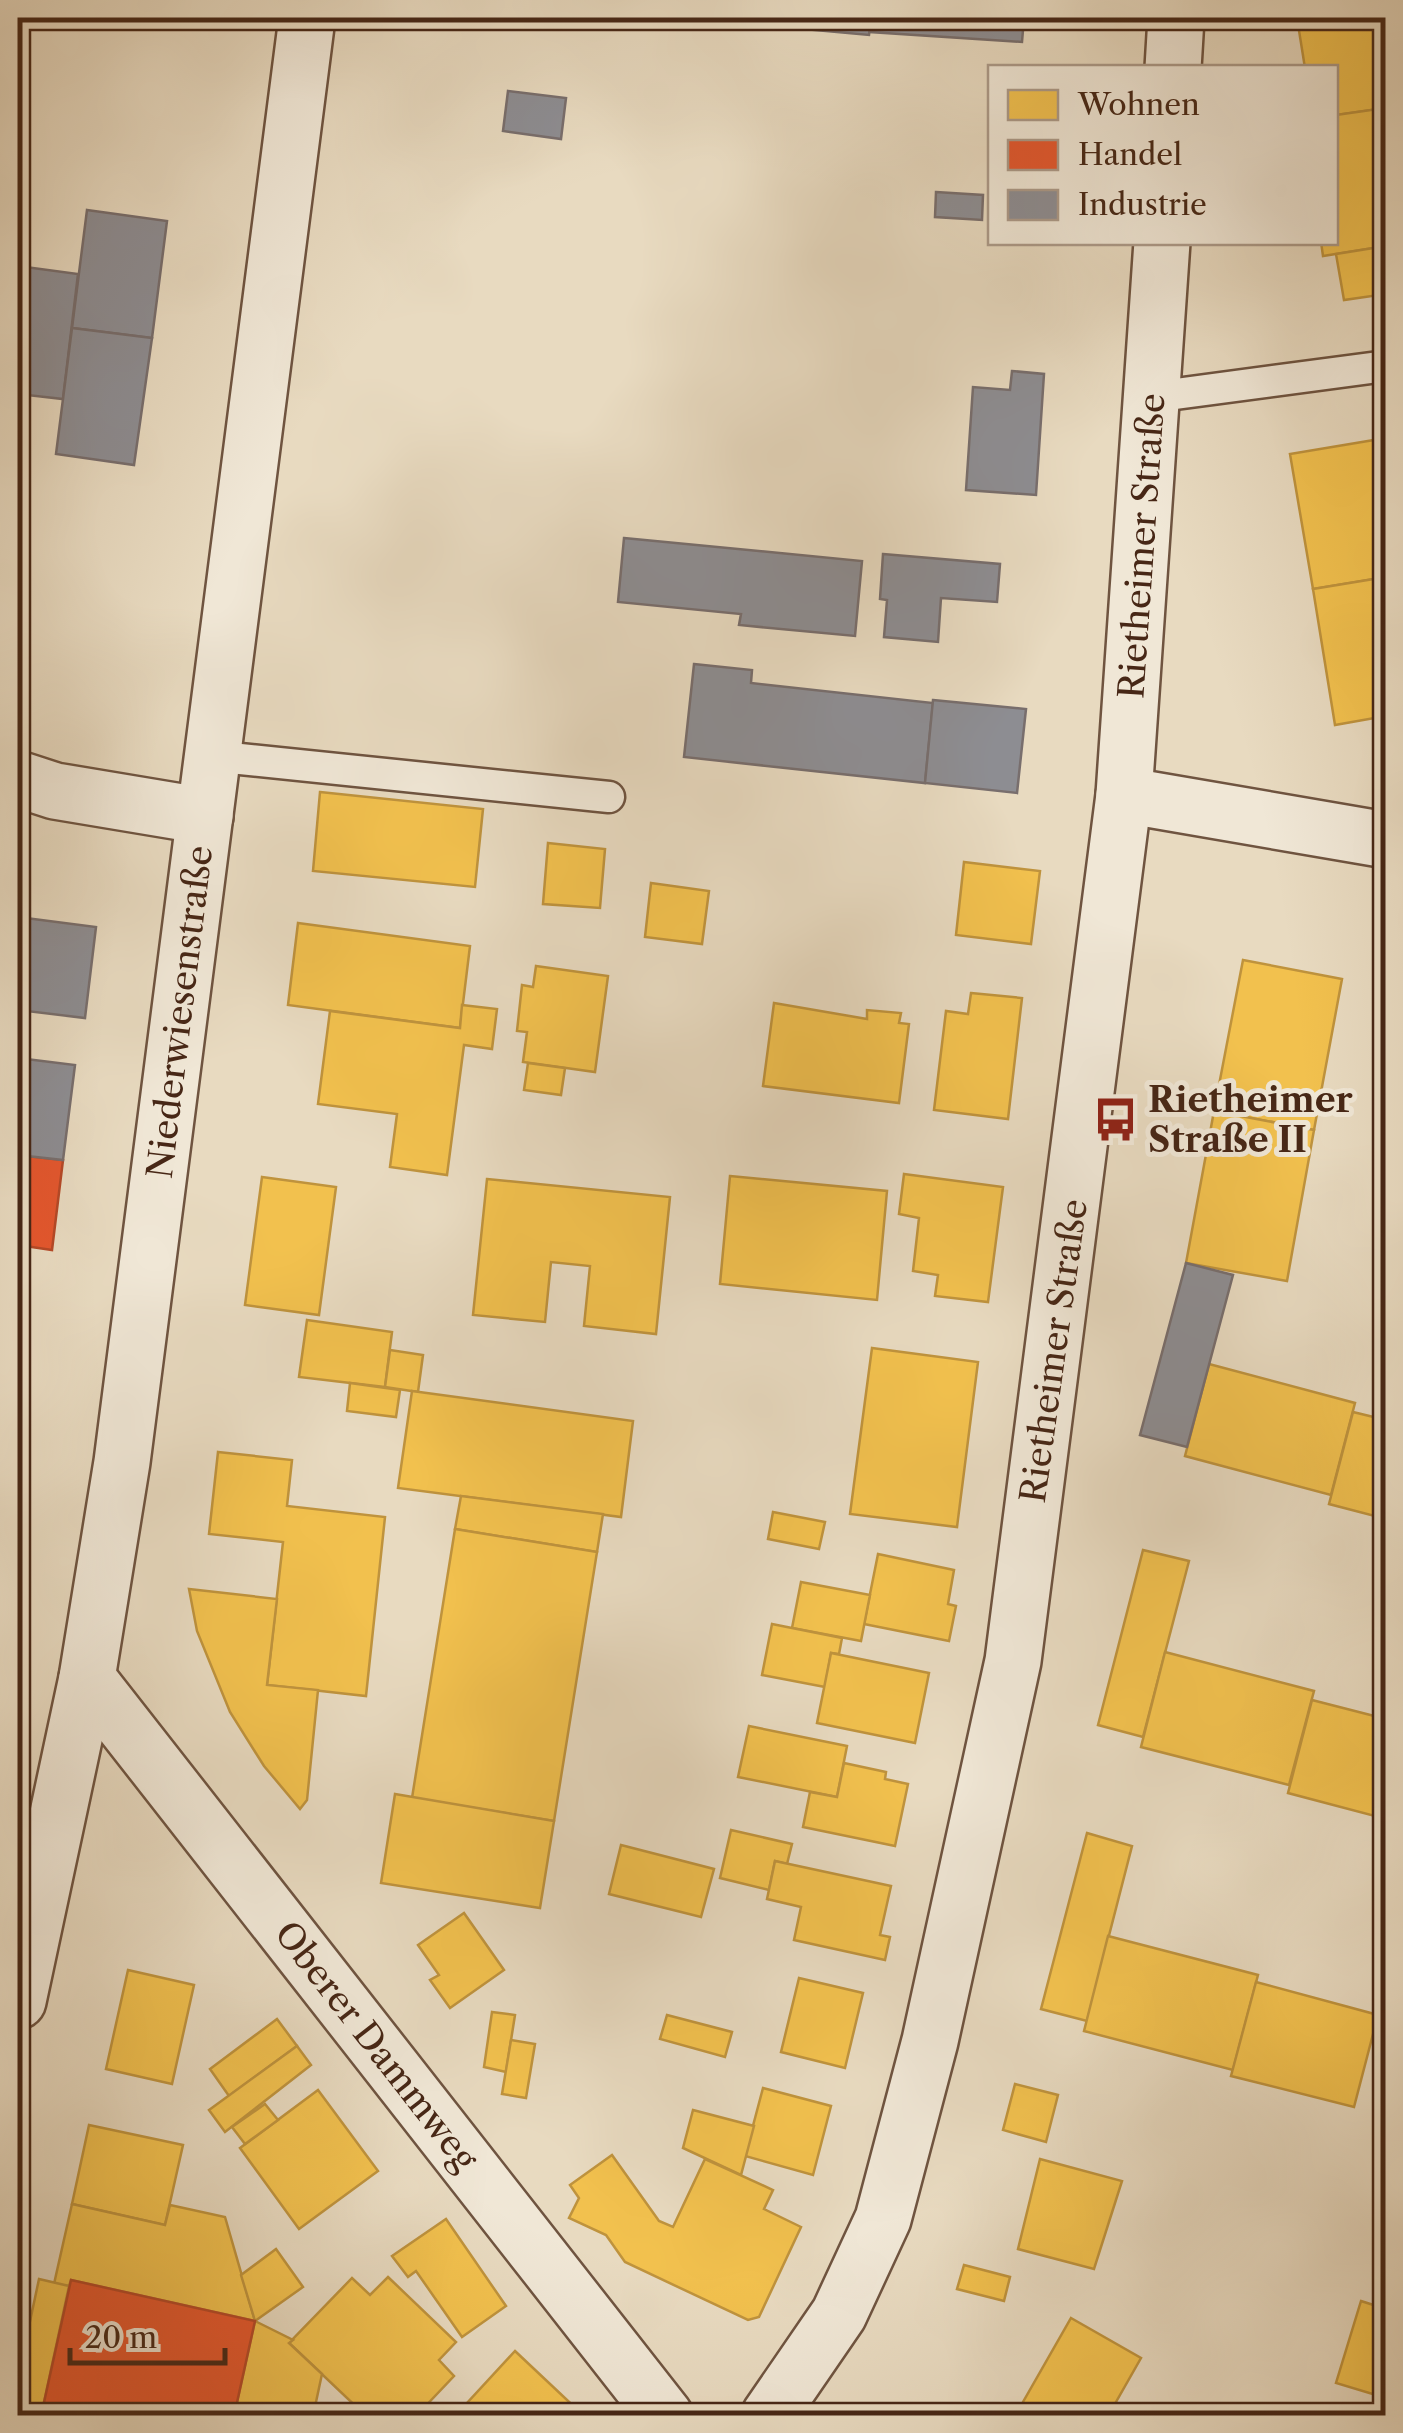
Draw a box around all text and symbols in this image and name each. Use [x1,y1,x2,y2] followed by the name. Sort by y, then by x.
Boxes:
[988,65,1338,245] legend
[1077,86,1200,123] text: Wohnen
[1078,136,1182,173] text: Handel
[1078,186,1207,223] text: Industrie
[1109,392,1174,700] street label: Rietheimer Straße
[138,843,221,1181] street label: Niederwiesenstraße
[1148,1078,1353,1161] place label: Rietheimer Straße II
[1091,1096,1139,1144] bus stop icon: Rietheimer Straße II
[1011,1196,1096,1506] street label: Rietheimer Straße
[266,1913,487,2179] street label: Oberer Dammweg
[70,2303,225,2365] scale bar
[85,2319,157,2356] text: 20 m

